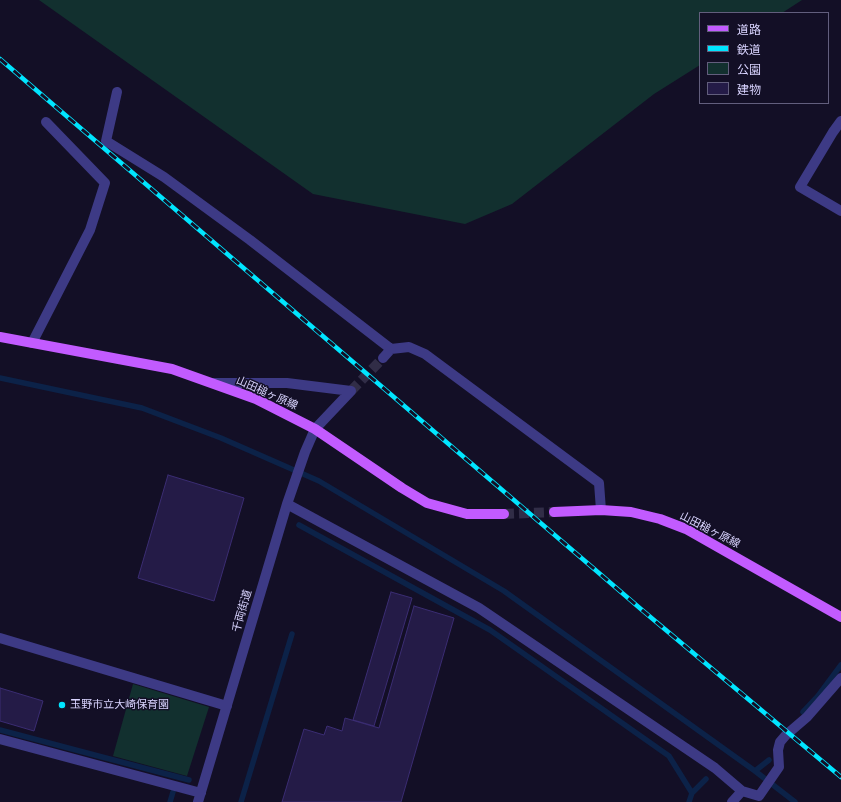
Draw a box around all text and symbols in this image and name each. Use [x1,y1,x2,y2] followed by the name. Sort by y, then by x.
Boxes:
[699,12,829,104] legend
[737,23,761,37] text: 道路
[737,43,761,57] text: 鉄道
[737,63,761,77] text: 公園
[737,83,761,97] text: 建物
[234,374,300,412] street label: 山田槌ヶ原線
[678,509,742,551] street label: 山田槌ヶ原線
[230,588,254,634] street label: 千両街道
[70,698,169,712] place label: 玉野市立大崎保育園
[57,700,67,710] marker: 玉野市立大崎保育園

